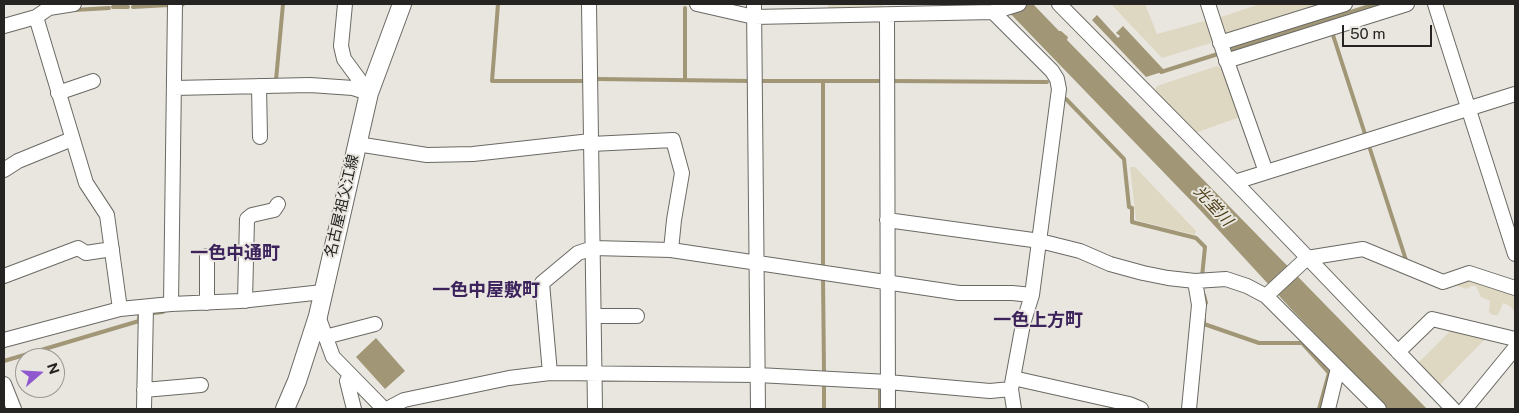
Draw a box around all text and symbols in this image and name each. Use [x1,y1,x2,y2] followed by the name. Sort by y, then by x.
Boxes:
[1344,15,1434,47] scale bar
[1350,25,1385,42] text: 50 m
[321,153,363,259] street label: 名古屋祖父江線
[1190,182,1236,230] water label: 光堂川
[190,242,280,264] district label: 一色中通町
[432,279,540,301] district label: 一色中屋敷町
[993,309,1083,331] district label: 一色上方町
[15,348,65,398] north arrow
[44,361,63,376] text: N

